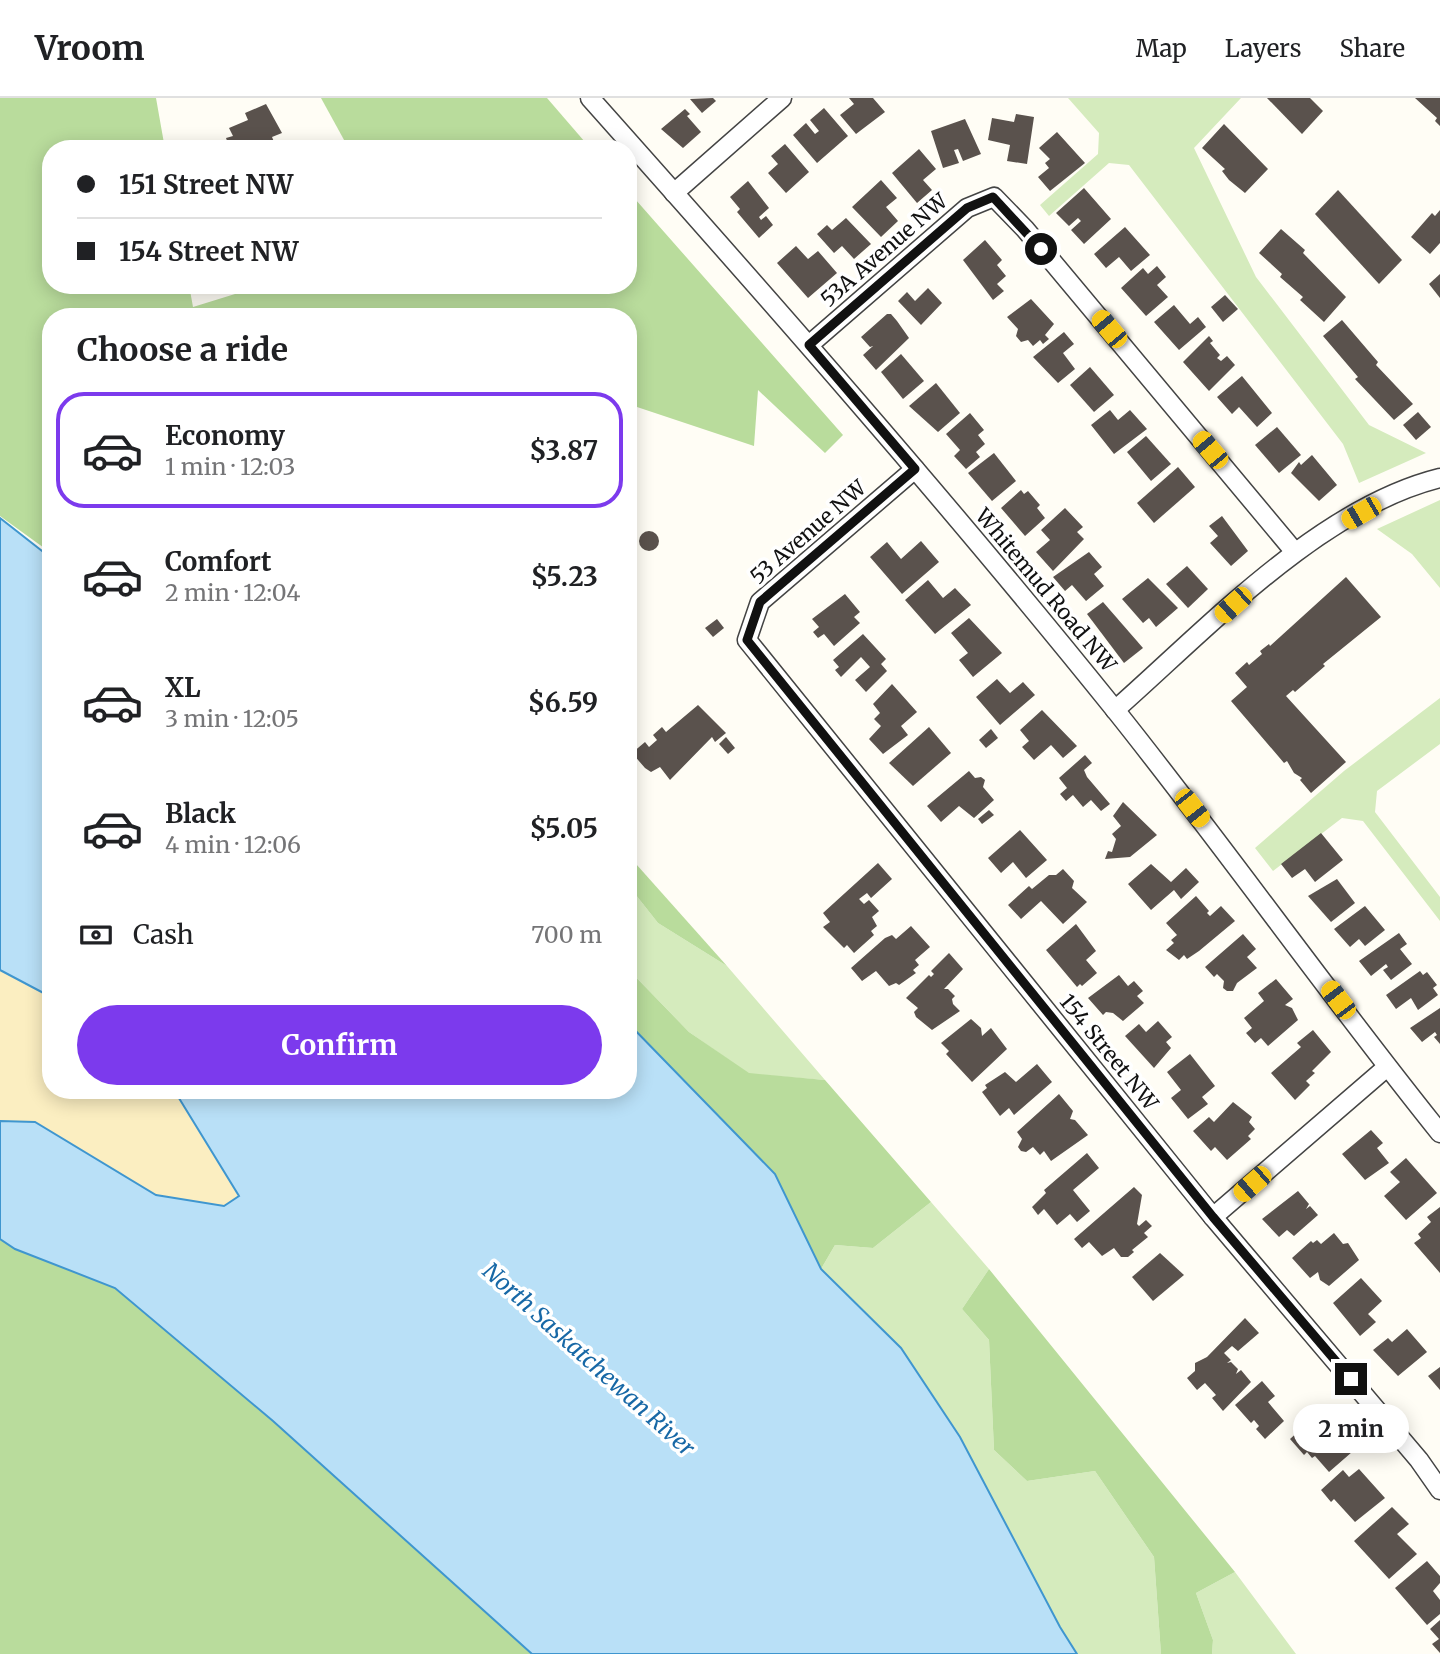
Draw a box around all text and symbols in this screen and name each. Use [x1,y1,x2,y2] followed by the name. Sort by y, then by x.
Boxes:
[35,28,144,69] text: Vroom
[1136,33,1187,64] text: Map
[1225,33,1301,64] text: Layers
[1339,33,1405,64] text: Share
[119,168,293,201] text: 151 Street NW
[815,187,954,312] street label: 53A Avenue NW
[1025,233,1057,265] route start
[119,235,298,268] text: 154 Street NW
[1088,306,1131,352] car
[77,330,288,370] text: Choose a ride
[81,419,144,482] icon: car
[165,419,285,452] text: Economy
[1189,427,1232,473] car
[529,434,598,467] text: $3.87
[165,452,295,481] text: 1 min · 12:03
[744,474,872,590] street label: 53 Avenue NW
[1338,493,1385,533] car
[969,502,1123,678] street label: Whitemud Road NW
[81,545,144,608] icon: car
[165,545,271,578] text: Comfort
[531,560,598,593] text: $5.23
[165,578,300,607] text: 2 min · 12:04
[1211,583,1256,627] car
[81,671,144,734] icon: car
[165,671,201,704] text: XL
[528,686,598,719] text: $6.59
[165,704,299,733] text: 3 min · 12:05
[1171,785,1214,831] car
[81,797,144,860] icon: car
[165,797,236,830] text: Black
[529,812,598,845] text: $5.05
[165,830,301,859] text: 4 min · 12:06
[77,916,115,954] icon: cash
[133,918,194,951] text: Cash
[531,920,602,949] text: 700 m
[1317,977,1360,1023] car
[1054,988,1165,1116] street label: 154 Street NW
[77,1005,602,1085] button: Confirm
[1230,1162,1275,1206] car
[477,1256,702,1462] water label: North Saskatchewan River
[1335,1363,1367,1395] route end
[1293,1404,1409,1452] callout: 2 min
[1318,1414,1384,1443] text: 2 min

